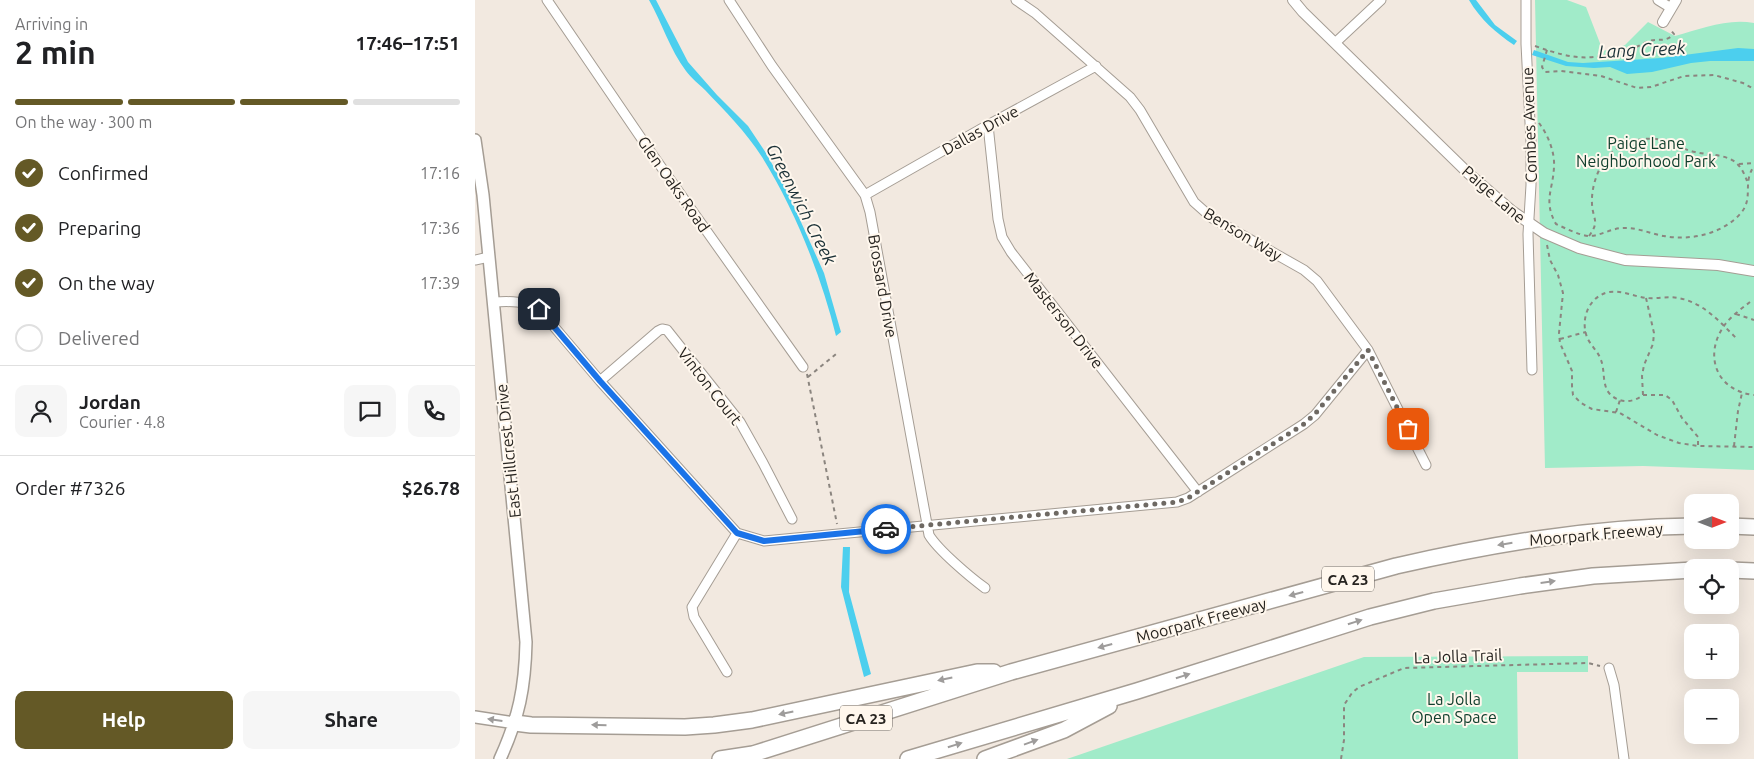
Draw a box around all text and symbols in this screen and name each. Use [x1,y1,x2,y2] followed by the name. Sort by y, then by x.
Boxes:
[15,15,88,33] text: Arriving in
[355,32,460,54] text: 17:46–17:51
[15,34,96,70] text: 2 min
[1598,37,1687,61] water label: Lang Creek
[1518,67,1540,183] street label: Combes Avenue
[939,102,1021,158] street label: Dallas Drive
[15,113,152,131] text: On the way · 300 m
[634,133,714,235] street label: Glen Oaks Road
[1576,134,1716,170] park label: Paige Lane Neighborhood Park
[763,140,841,269] water label: Greenwich Creek
[15,159,43,187] icon: check
[58,162,149,184] text: Confirmed
[1459,162,1529,226] street label: Paige Lane
[420,164,460,182] text: 17:16
[1201,204,1285,264] street label: Benson Way
[15,214,43,242] icon: check
[58,217,142,239] text: Preparing
[420,219,460,237] text: 17:36
[865,233,901,339] street label: Brossard Drive
[1021,268,1107,372] street label: Masterson Drive
[15,269,43,297] icon: check
[58,272,155,294] text: On the way
[420,274,460,292] text: 17:39
[518,288,560,330] pin
[525,295,553,323] icon: home
[58,327,140,349] text: Delivered
[674,344,746,429] street label: Vinton Court
[492,383,524,519] street label: East Hillcrest Drive
[15,385,67,437] button: person
[344,385,396,437] button: chat
[408,385,460,437] button: phone
[79,391,141,413] text: Jordan
[1387,408,1429,450] pin
[79,413,165,431] text: Courier · 4.8
[1394,415,1422,443] icon: bag
[15,477,125,499] text: Order #7326
[402,477,460,499] text: $26.78
[1684,494,1739,549] north arrow
[1684,494,1739,744] map controls
[861,504,911,554] courier
[872,515,900,543] icon: car
[1528,519,1664,549] street label: Moorpark Freeway
[1496,540,1512,548] one-way arrow
[1684,559,1739,614] button: locate
[1322,566,1374,592] road number: CA 23
[1540,578,1556,586] one-way arrow
[1288,590,1303,598] one-way arrow
[1134,594,1268,646] street label: Moorpark Freeway
[1347,617,1362,625] one-way arrow
[1684,624,1739,679] button: +
[1098,642,1113,650] one-way arrow
[1414,645,1502,667] street label: La Jolla Trail
[1176,671,1191,679] one-way arrow
[938,675,953,683] one-way arrow
[1684,689,1739,744] button: −
[1411,690,1497,726] park label: La Jolla Open Space
[15,691,233,749] button: Help
[243,691,460,749] button: Share
[840,706,892,730] road number: CA 23
[778,709,794,717] one-way arrow
[487,716,503,724] one-way arrow
[591,721,607,729] one-way arrow
[1024,738,1039,746] one-way arrow
[948,741,963,749] one-way arrow

